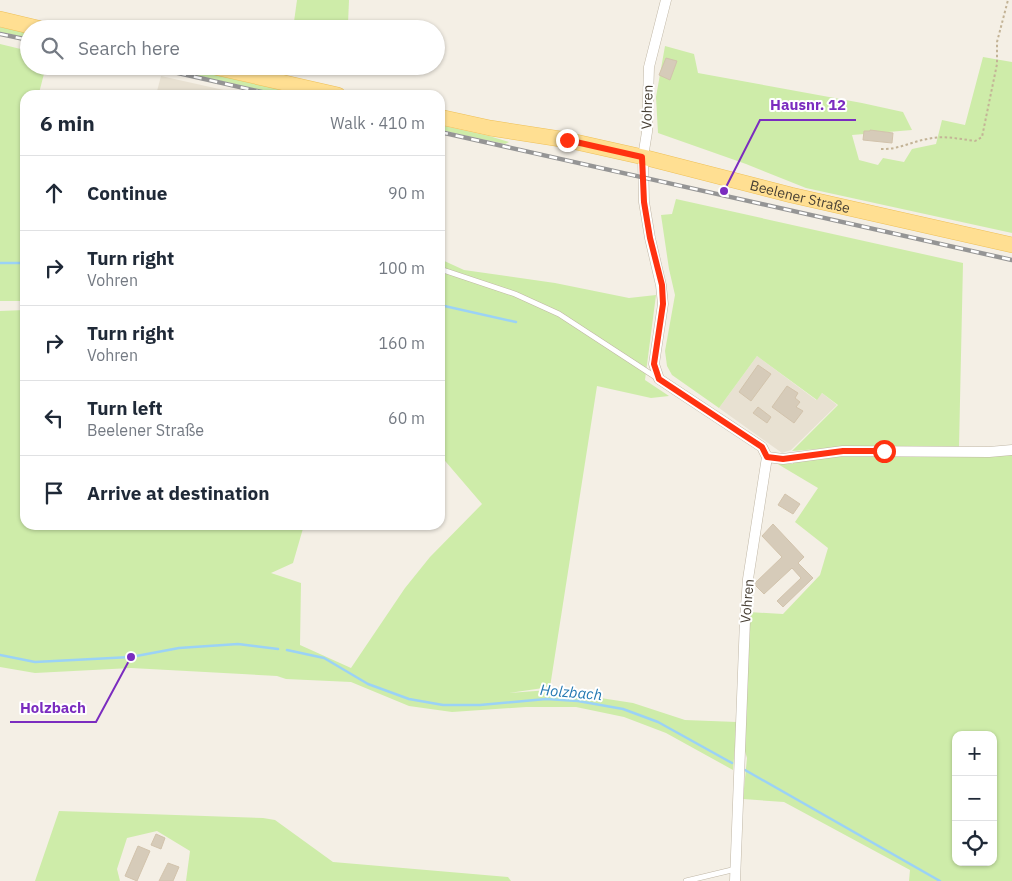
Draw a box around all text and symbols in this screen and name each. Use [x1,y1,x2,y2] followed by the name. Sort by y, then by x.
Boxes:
[20,20,445,75] search box
[38,34,66,62] icon: search
[78,36,180,60] text: Search here
[637,84,657,130] street label: Vohren
[760,90,856,120] callout: Hausnr. 12
[770,95,846,114] text: Hausnr. 12
[40,109,95,137] text: 6 min
[330,113,425,133] text: Walk · 410 m
[556,129,579,152] route end
[748,176,852,217] street label: Beelener Straße
[40,179,68,207] icon: ahead
[87,181,167,205] text: Continue
[388,183,425,203] text: 90 m
[87,246,174,270] text: Turn right
[40,254,68,282] icon: right
[378,258,425,278] text: 100 m
[87,270,138,290] text: Vohren
[87,321,174,345] text: Turn right
[40,329,68,357] icon: right
[378,333,425,353] text: 160 m
[87,345,138,365] text: Vohren
[87,396,163,420] text: Turn left
[40,404,68,432] icon: left
[388,408,425,428] text: 60 m
[87,420,204,440] text: Beelener Straße
[873,440,896,463] route start
[40,479,68,507] icon: arrive
[87,481,270,505] text: Arrive at destination
[736,578,758,624] street label: Vohren
[539,680,603,704] water label: Holzbach
[10,692,96,722] callout: Holzbach
[20,698,86,717] text: Holzbach
[952,731,997,866] map controls
[952,731,997,776] button: +
[952,776,997,821] button: −
[952,821,997,866] button: locate

